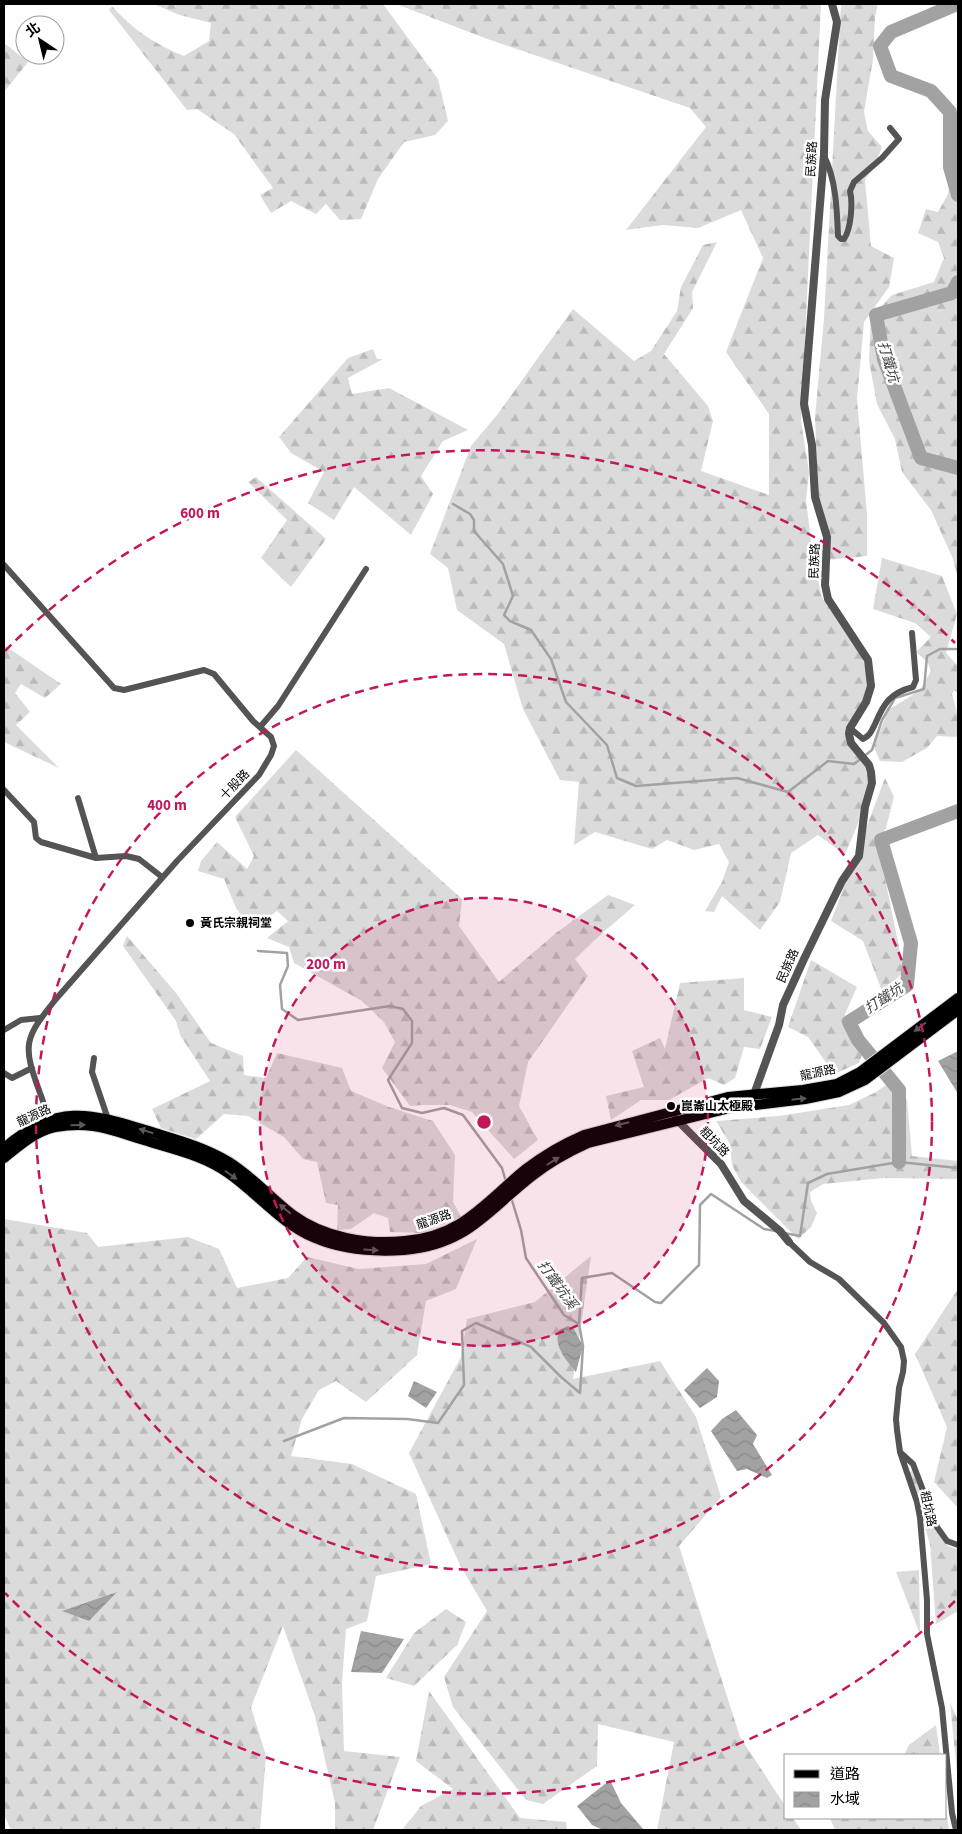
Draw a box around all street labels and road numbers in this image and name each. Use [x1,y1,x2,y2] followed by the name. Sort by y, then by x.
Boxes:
[803,141,821,177] street label: 民族路
[806,543,824,579] street label: 民族路
[216,766,254,804] street label: 十股路
[773,946,803,986] street label: 民族路
[799,1061,837,1085] street label: 龍源路
[14,1101,54,1131] street label: 龍源路
[695,1123,733,1161] street label: 粗坑路
[414,1206,454,1234] street label: 龍源路
[916,1490,940,1528] street label: 粗坑路

